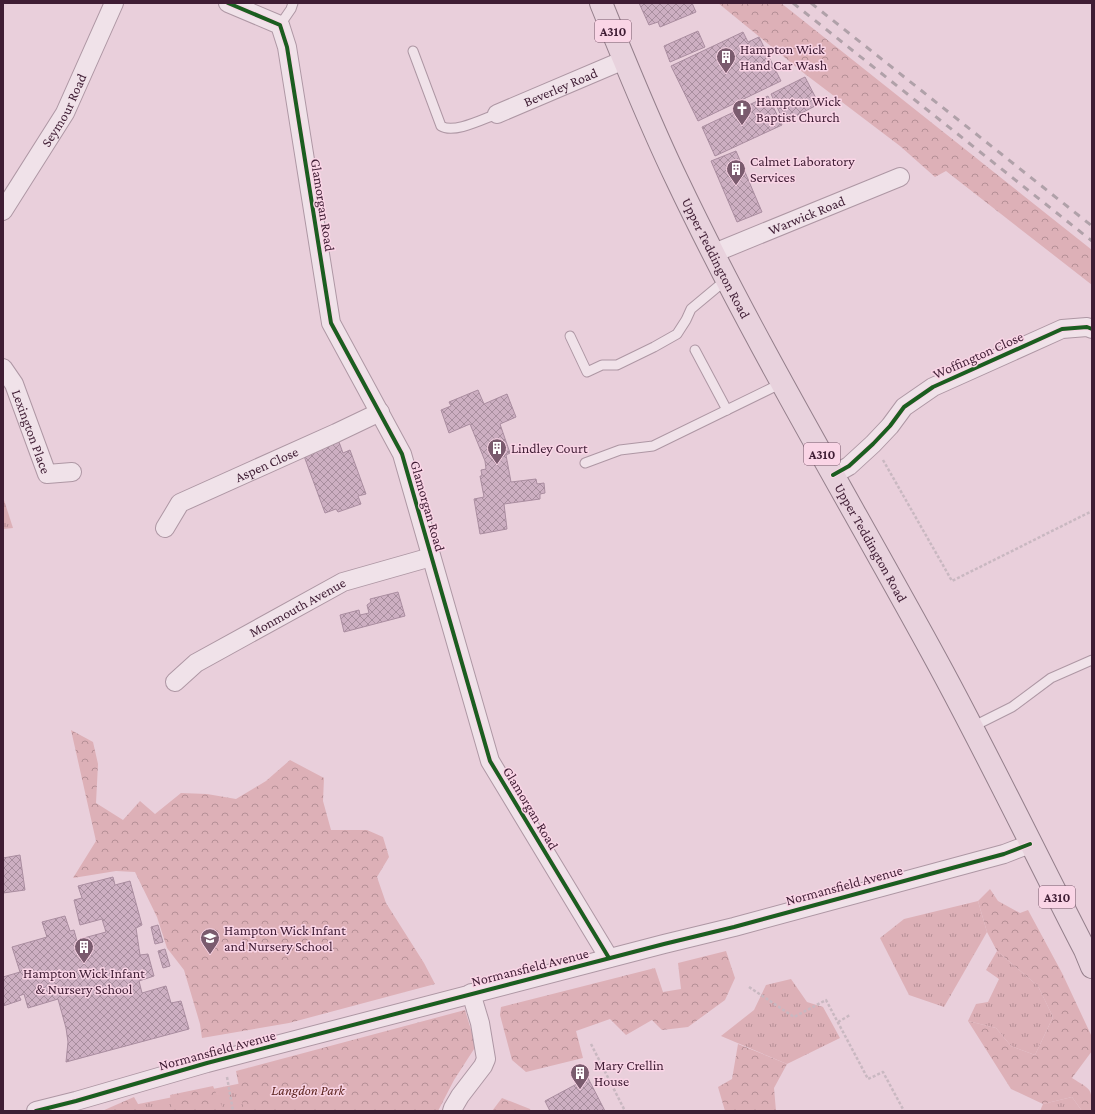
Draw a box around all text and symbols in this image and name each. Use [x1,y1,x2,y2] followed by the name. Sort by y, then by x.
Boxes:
[595,20,631,42] road number: A310
[740,41,828,73] place label: Hampton Wick Hand Car Wash
[715,46,737,74] building icon: Hampton Wick Hand Car Wash
[521,64,600,110] street label: Beverley Road
[38,70,90,150] street label: Seymour Road
[756,93,841,125] place label: Hampton Wick Baptist Church
[731,98,753,126] church icon: Hampton Wick Baptist Church
[750,153,855,185] place label: Calmet Laboratory Services
[308,157,338,253] street label: Glamorgan Road
[725,158,747,186] building icon: Calmet Laboratory Services
[766,192,848,238] street label: Warwick Road
[679,195,754,322] street label: Upper Teddington Road
[930,328,1026,382] street label: Woffington Close
[9,387,54,476] street label: Lexington Place
[486,437,508,465] building icon: Lindley Court
[511,440,588,456] place label: Lindley Court
[232,443,301,485] street label: Aspen Close
[804,443,840,465] road number: A310
[407,459,449,554] street label: Glamorgan Road
[831,480,911,605] street label: Upper Teddington Road
[246,574,348,640] street label: Monmouth Avenue
[500,764,562,853] street label: Glamorgan Road
[784,862,904,908] street label: Normansfield Avenue
[1039,886,1075,908] road number: A310
[224,922,346,954] place label: Hampton Wick Infant and Nursery School
[199,927,221,955] school or university icon: Hampton Wick Infant and Nursery School
[73,936,95,964] building icon: Hampton Wick Infant & Nursery School
[470,945,590,989] street label: Normansfield Avenue
[23,965,145,997] place label: Hampton Wick Infant & Nursery School
[157,1027,277,1073] street label: Normansfield Avenue
[594,1057,664,1089] place label: Mary Crellin House
[569,1062,591,1090] building icon: Mary Crellin House
[271,1082,346,1098] park label: Langdon Park

